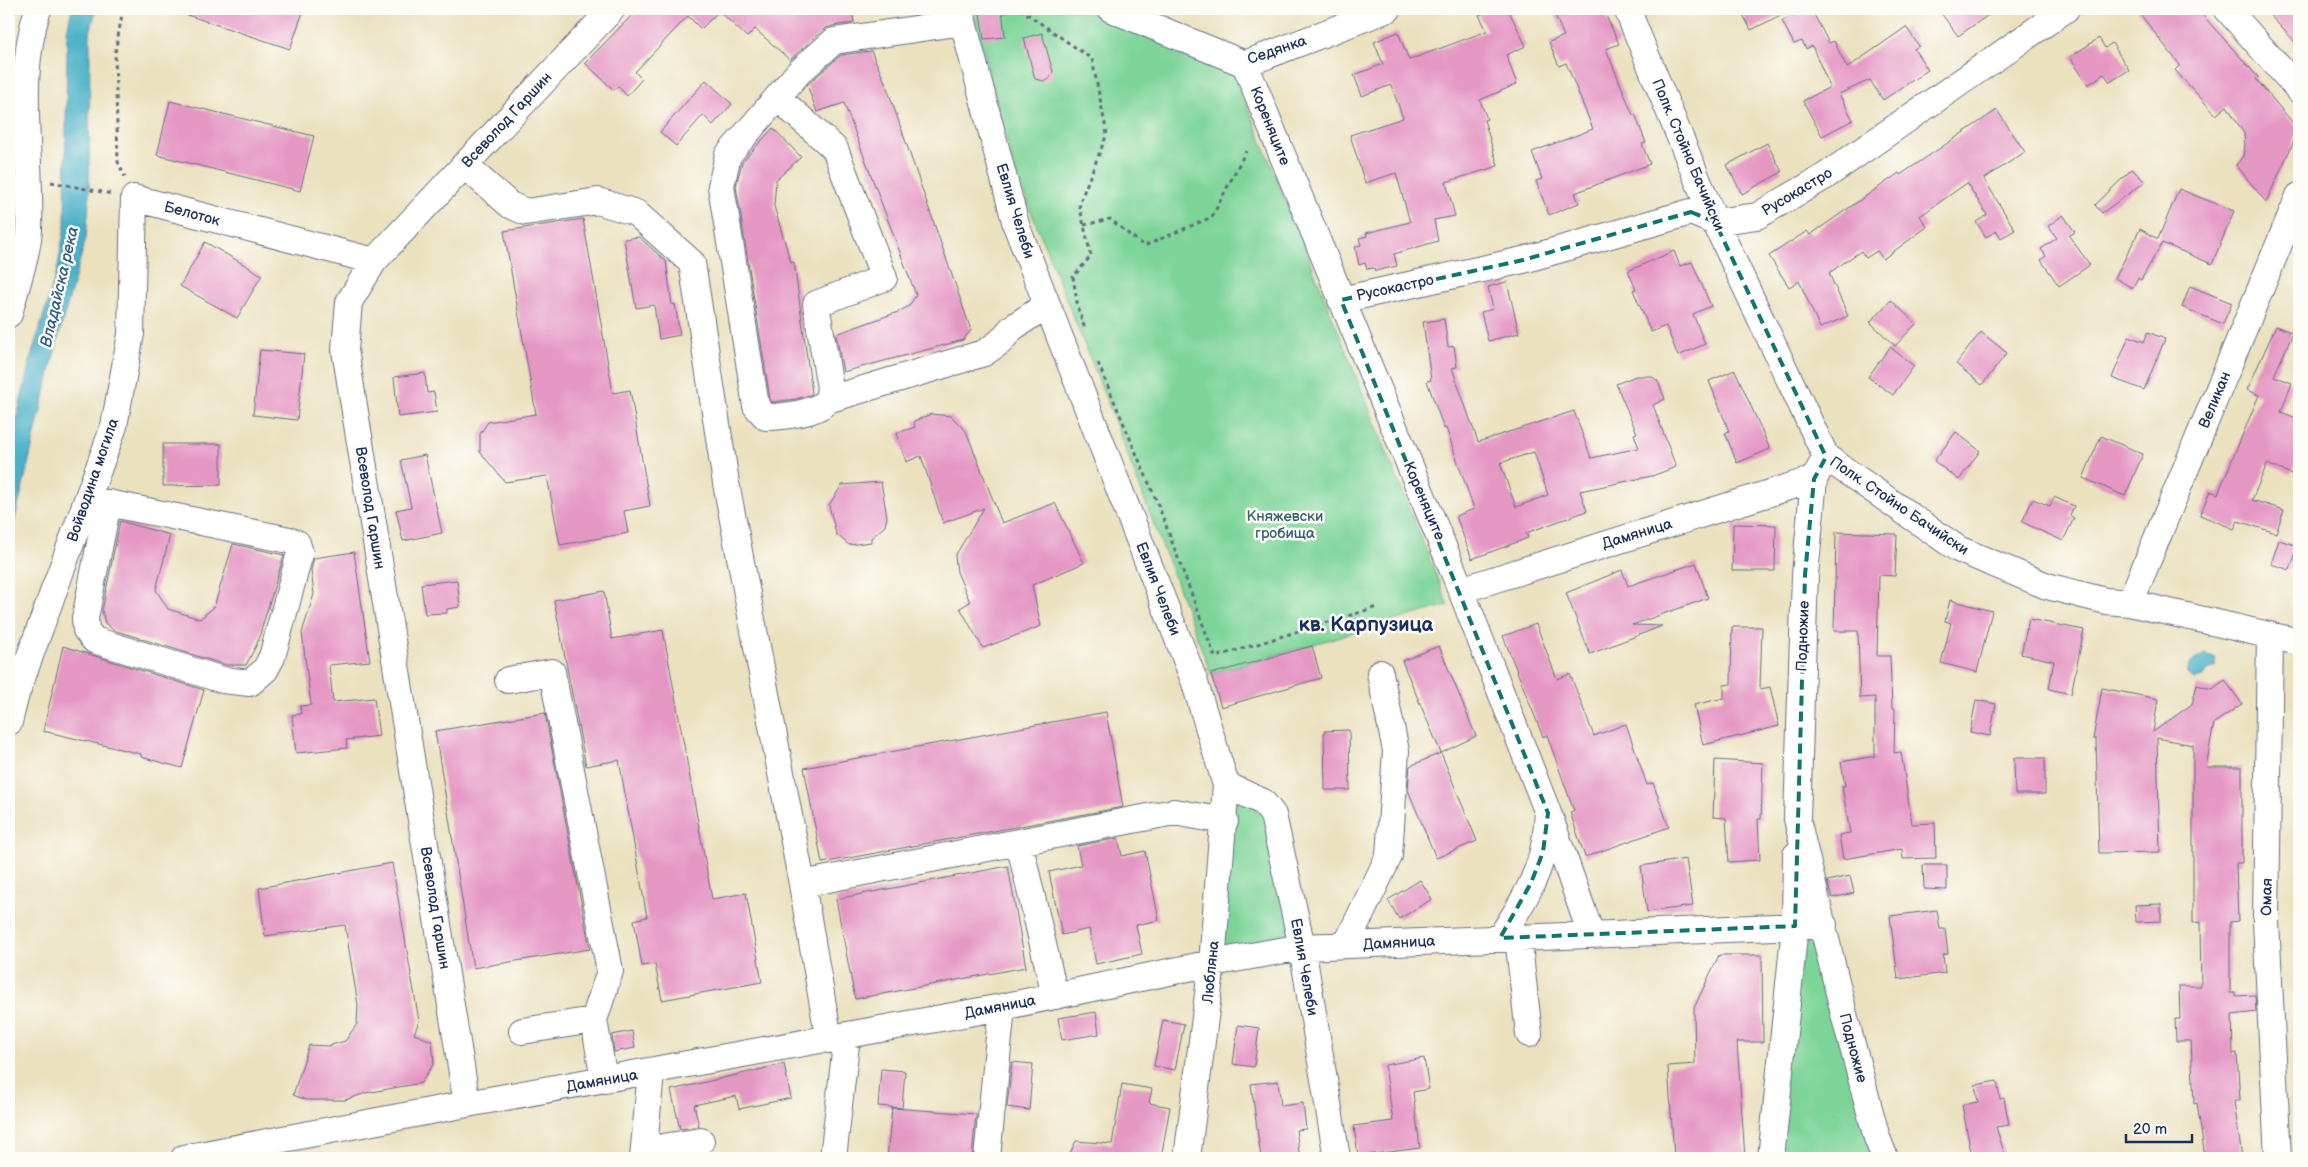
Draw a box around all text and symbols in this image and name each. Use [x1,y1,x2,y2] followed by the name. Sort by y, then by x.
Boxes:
[1245,31,1309,69] street label: Седянка
[458,68,556,172] street label: Всеволод Гаршин
[1647,76,1729,234] street label: Полк. Стойно Бачийски
[1246,84,1294,168] street label: Кореняците
[991,161,1039,261] street label: Евлия Челеби
[1758,163,1836,220] street label: Русокастро
[162,197,222,231] street label: Белоток
[37,225,83,349] water label: Владайска река
[1354,270,1436,305] street label: Русокастро
[2195,369,2235,431] street label: Великан
[63,416,123,544] street label: Войводина могила
[351,445,389,571] street label: Всеволод Гаршин
[1826,452,1972,560] street label: Полк. Стойно Бачийски
[1399,459,1449,543] street label: Кореняците
[1247,507,1323,543] park label: Княжевски гробища
[1600,514,1674,554] street label: Дамяница
[1131,540,1185,638] street label: Евлия Челеби
[1792,600,1814,672] street label: Подножие
[1299,613,1434,637] district label: кв. Карпузица
[416,845,454,971] street label: Всеволод Гаршин
[2257,878,2277,916] street label: Омая
[1286,917,1322,1017] street label: Евлия Челеби
[1362,932,1436,954] street label: Дамяница
[1198,939,1224,1005] street label: Любляна
[963,991,1037,1023] street label: Дамяница
[1835,1011,1871,1085] street label: Подножие
[565,1065,639,1097] street label: Дамяница
[2126,1112,2192,1144] scale bar
[2133,1120,2167,1139] text: 20 m

